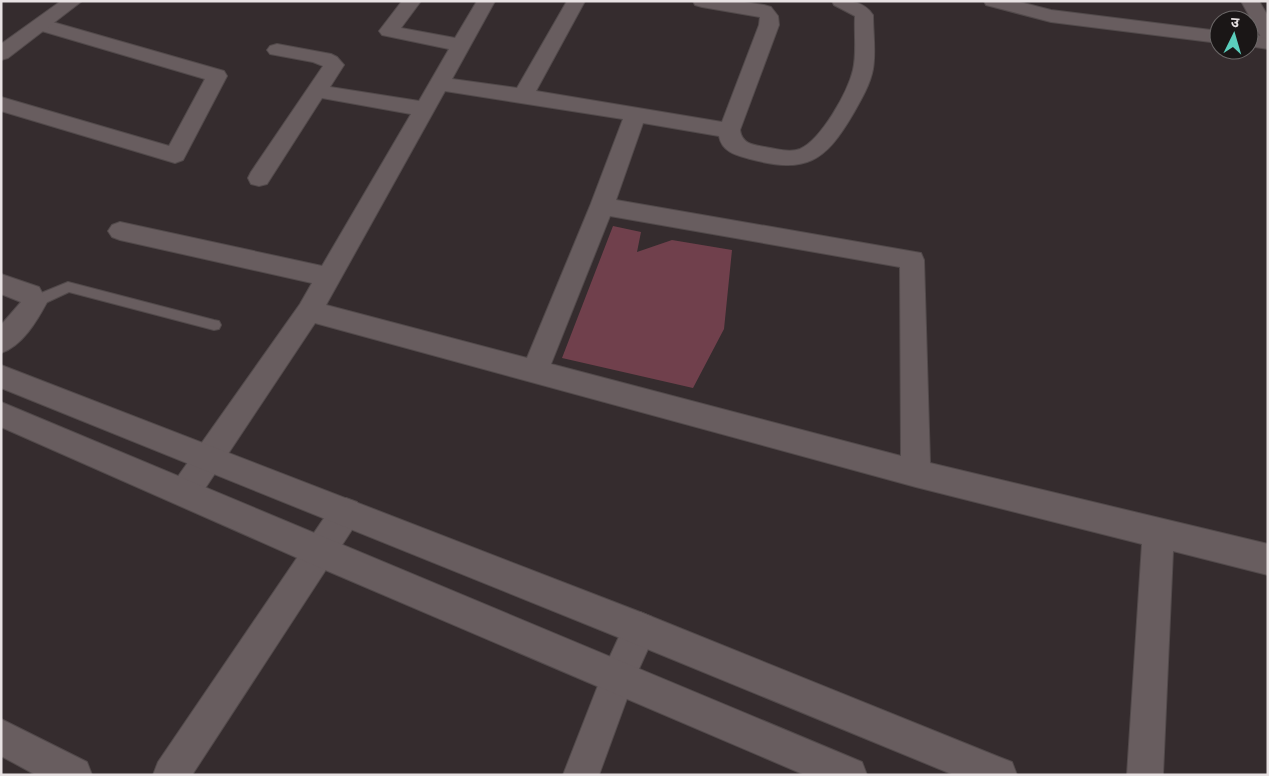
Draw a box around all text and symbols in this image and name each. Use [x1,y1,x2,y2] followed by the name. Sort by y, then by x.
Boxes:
[1209,10,1259,60] north arrow
[1230,13,1241,30] text: उ

